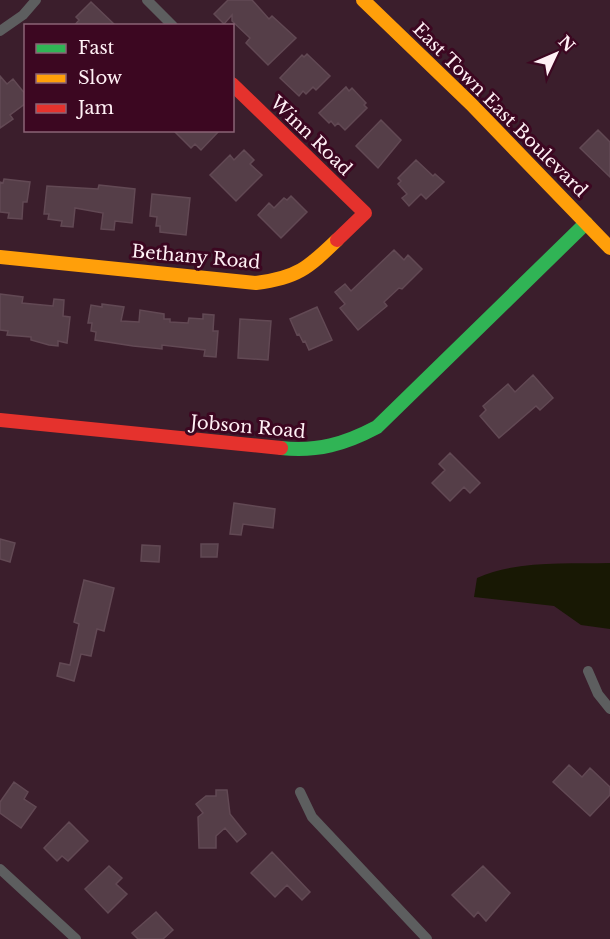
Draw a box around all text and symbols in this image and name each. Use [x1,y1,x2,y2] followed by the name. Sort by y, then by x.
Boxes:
[408,18,592,202] street label: East Town East Boulevard
[24,24,234,132] legend
[526,24,586,84] north arrow
[554,31,579,56] text: N
[78,37,115,59] text: Fast
[78,67,123,89] text: Slow
[265,91,356,180] street label: Winn Road
[76,97,114,119] text: Jam
[131,240,261,274] street label: Bethany Road
[187,411,307,443] street label: Jobson Road

